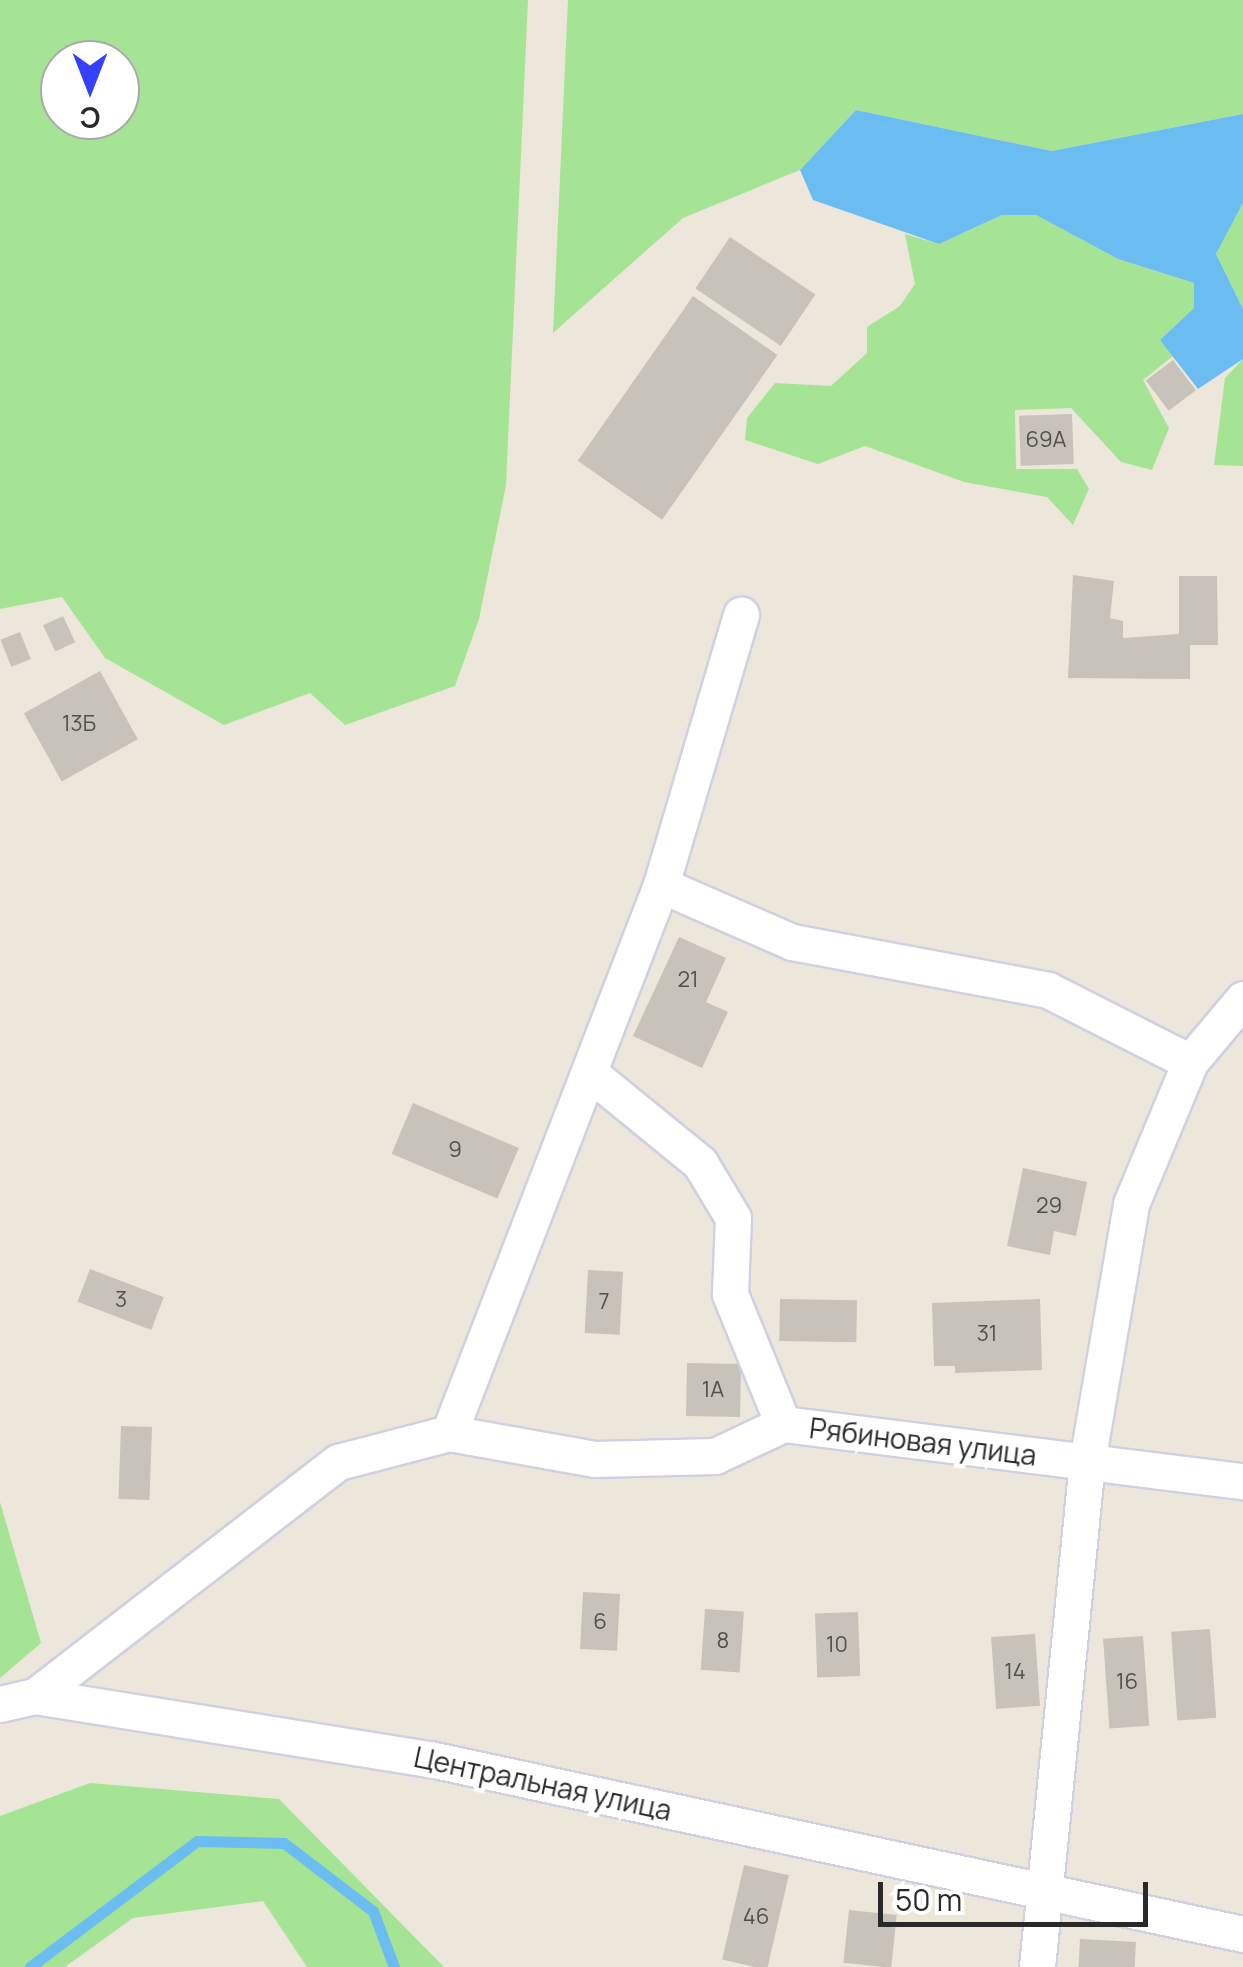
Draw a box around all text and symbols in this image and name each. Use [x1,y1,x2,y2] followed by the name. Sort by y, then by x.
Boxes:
[40,40,140,140] north arrow
[80,99,100,137] text: С
[1025,427,1067,453] house number: 69А
[62,711,96,737] house number: 13Б
[677,967,699,993] house number: 21
[448,1137,462,1163] house number: 9
[1036,1193,1062,1219] house number: 29
[115,1287,127,1313] house number: 3
[598,1289,610,1315] house number: 7
[977,1321,997,1347] house number: 31
[702,1377,724,1403] house number: 1А
[808,1410,1038,1472] street label: Рябиновая улица
[593,1609,607,1635] house number: 6
[717,1628,729,1654] house number: 8
[826,1632,848,1658] house number: 10
[1004,1659,1026,1685] house number: 14
[1116,1669,1138,1695] house number: 16
[411,1739,675,1827] street label: Центральная улица
[883,1862,1153,1924] scale bar
[895,1879,962,1920] text: 50 m
[743,1904,769,1930] house number: 46

